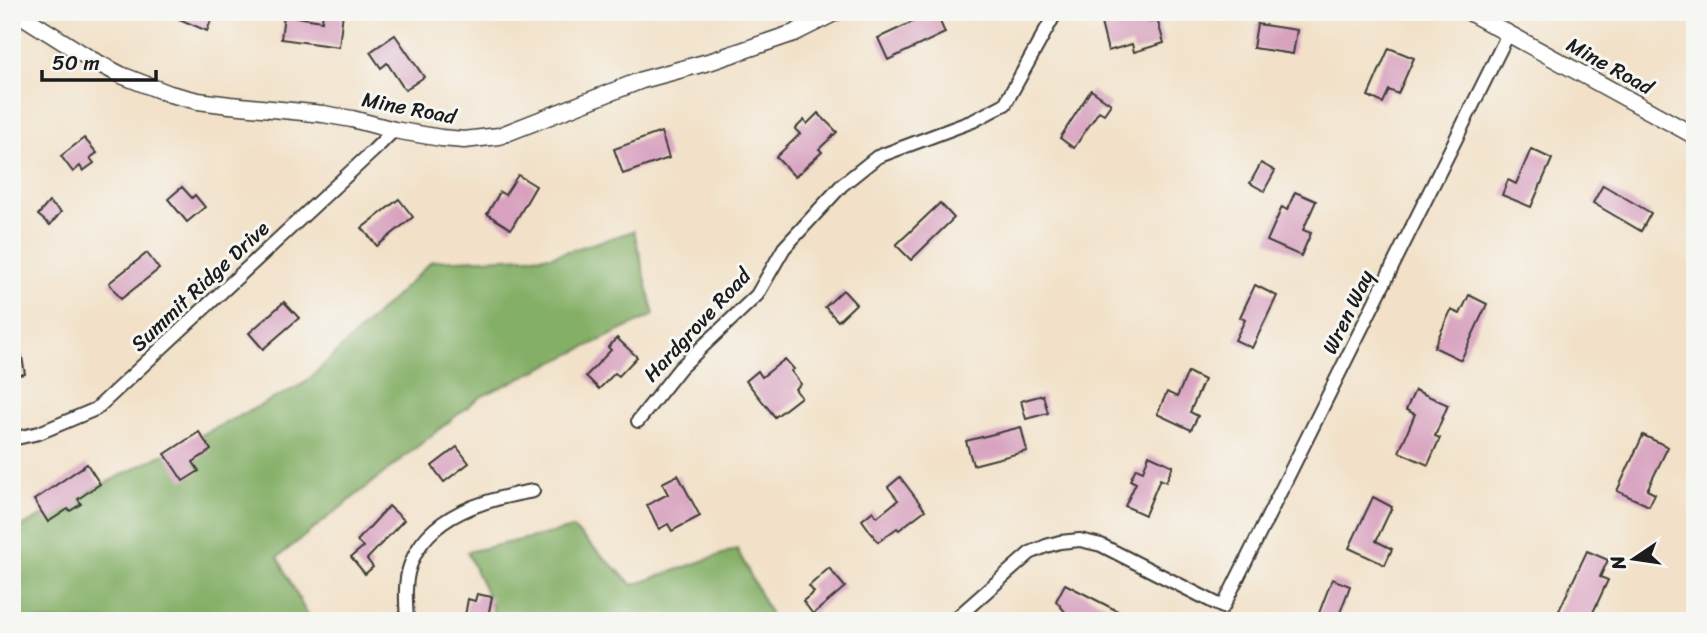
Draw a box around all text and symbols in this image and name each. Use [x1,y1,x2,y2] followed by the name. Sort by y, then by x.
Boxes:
[1559,26,1663,107] street label: Mine Road
[42,38,156,82] scale bar
[52,44,100,82] text: 50 m
[359,80,461,136] street label: Mine Road
[121,211,279,361] street label: Summit Ridge Drive
[634,257,762,391] street label: Hardgrove Road
[1311,263,1385,361] street label: Wren Way
[1598,524,1668,594] north arrow
[1600,552,1636,574] text: N

